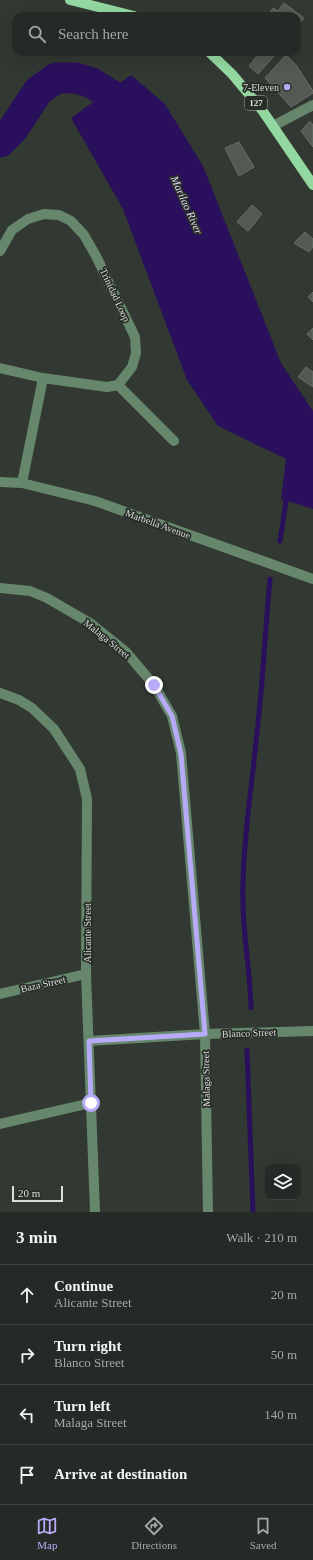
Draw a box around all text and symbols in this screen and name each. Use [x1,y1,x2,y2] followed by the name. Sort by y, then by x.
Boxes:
[12,12,301,56] search box
[26,23,48,45] icon: search
[58,26,128,42] text: Search here
[243,82,279,93] place label: 7-Eleven
[282,82,292,92] marker: 7-Eleven
[245,96,267,110] road number: 127
[168,173,206,237] water label: Marilao River
[98,267,132,323] street label: Trinidad Loop
[124,507,193,541] street label: Marbella Avenue
[82,617,132,661] street label: Malaga Street
[145,676,163,694] route end
[82,903,93,963] street label: Alicante Street
[19,973,67,995] street label: Baza Street
[222,1027,276,1039] street label: Blanco Street
[200,1051,212,1107] street label: Malaga Street
[82,1094,100,1112] route start
[265,1164,301,1200] map controls
[265,1164,301,1200] button: layers
[12,1184,63,1203] scale bar
[18,1187,40,1199] text: 20 m
[16,1228,57,1247] text: 3 min
[226,1230,297,1245] text: Walk · 210 m
[54,1278,113,1294] text: Continue
[16,1284,38,1306] icon: ahead
[271,1287,297,1302] text: 20 m
[54,1295,132,1310] text: Alicante Street
[54,1338,121,1354] text: Turn right
[16,1344,38,1366] icon: right
[271,1347,297,1362] text: 50 m
[54,1355,124,1370] text: Blanco Street
[54,1398,111,1414] text: Turn left
[16,1404,38,1426] icon: left
[264,1407,297,1422] text: 140 m
[54,1415,127,1430] text: Malaga Street
[16,1464,38,1486] icon: arrive
[54,1466,187,1482] text: Arrive at destination
[36,1515,58,1551] tab: Map
[131,1515,177,1551] tab: Directions
[250,1515,277,1551] tab: Saved

